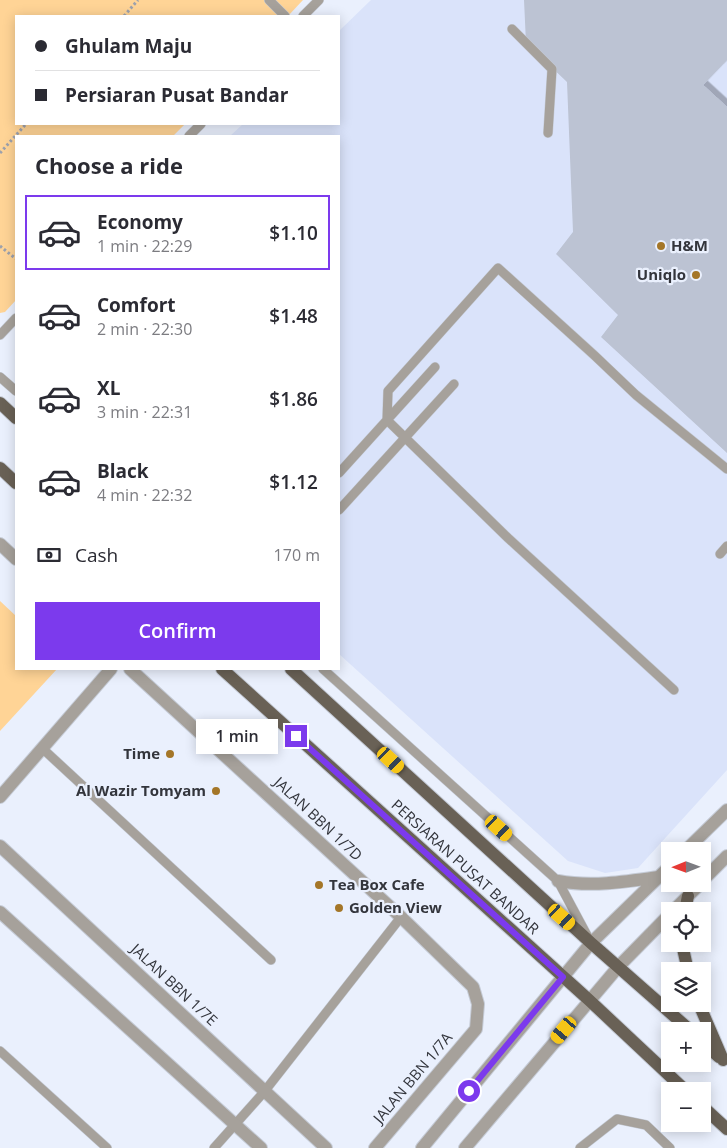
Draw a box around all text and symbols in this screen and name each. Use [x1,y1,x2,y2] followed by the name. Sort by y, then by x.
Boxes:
[65,33,192,59] text: Ghulam Maju
[65,82,288,108] text: Persiaran Pusat Bandar
[35,150,183,180] text: Choose a ride
[97,209,183,235] text: Economy
[37,210,82,255] icon: car
[269,220,318,246] text: $1.10
[97,235,192,257] text: 1 min · 22:29
[671,235,708,255] place label: H&M
[655,240,667,252] marker: H&M
[637,264,686,284] place label: Uniqlo
[690,269,702,281] marker: Uniqlo
[97,292,176,318] text: Comfort
[37,293,82,338] icon: car
[269,303,318,329] text: $1.48
[97,318,192,340] text: 2 min · 22:30
[97,375,120,401] text: XL
[37,376,82,421] icon: car
[269,386,318,412] text: $1.86
[97,401,192,423] text: 3 min · 22:31
[97,458,149,484] text: Black
[37,459,82,504] icon: car
[269,469,318,495] text: $1.12
[97,484,192,506] text: 4 min · 22:32
[35,541,63,569] icon: cash
[75,542,118,568] text: Cash
[274,544,320,566] text: 170 m
[35,602,320,660] button: Confirm
[196,718,278,754] callout: 1 min
[215,725,259,747] text: 1 min
[285,725,307,747] route end
[123,743,160,763] place label: Time
[374,744,407,776] car
[164,748,176,760] marker: Time
[269,771,367,865] street label: JALAN BBN 1/7D
[76,780,206,800] place label: Al Wazir Tomyam
[210,785,222,797] marker: Al Wazir Tomyam
[387,794,544,939] street label: PERSIARAN PUSAT BANDAR
[482,812,515,844] car
[661,842,711,892] north arrow
[661,842,711,1132] map controls
[329,874,425,894] place label: Tea Box Cafe
[313,879,325,891] marker: Tea Box Cafe
[349,897,442,917] place label: Golden View
[545,901,578,933] car
[333,902,345,914] marker: Golden View
[661,902,711,952] button: locate
[126,938,222,1030] street label: JALAN BBN 1/7E
[661,962,711,1012] button: layers
[548,1014,579,1046] car
[661,1022,711,1072] button: +
[367,1027,456,1128] street label: JALAN BBN 1/7A
[458,1080,480,1102] route start
[661,1082,711,1132] button: −

